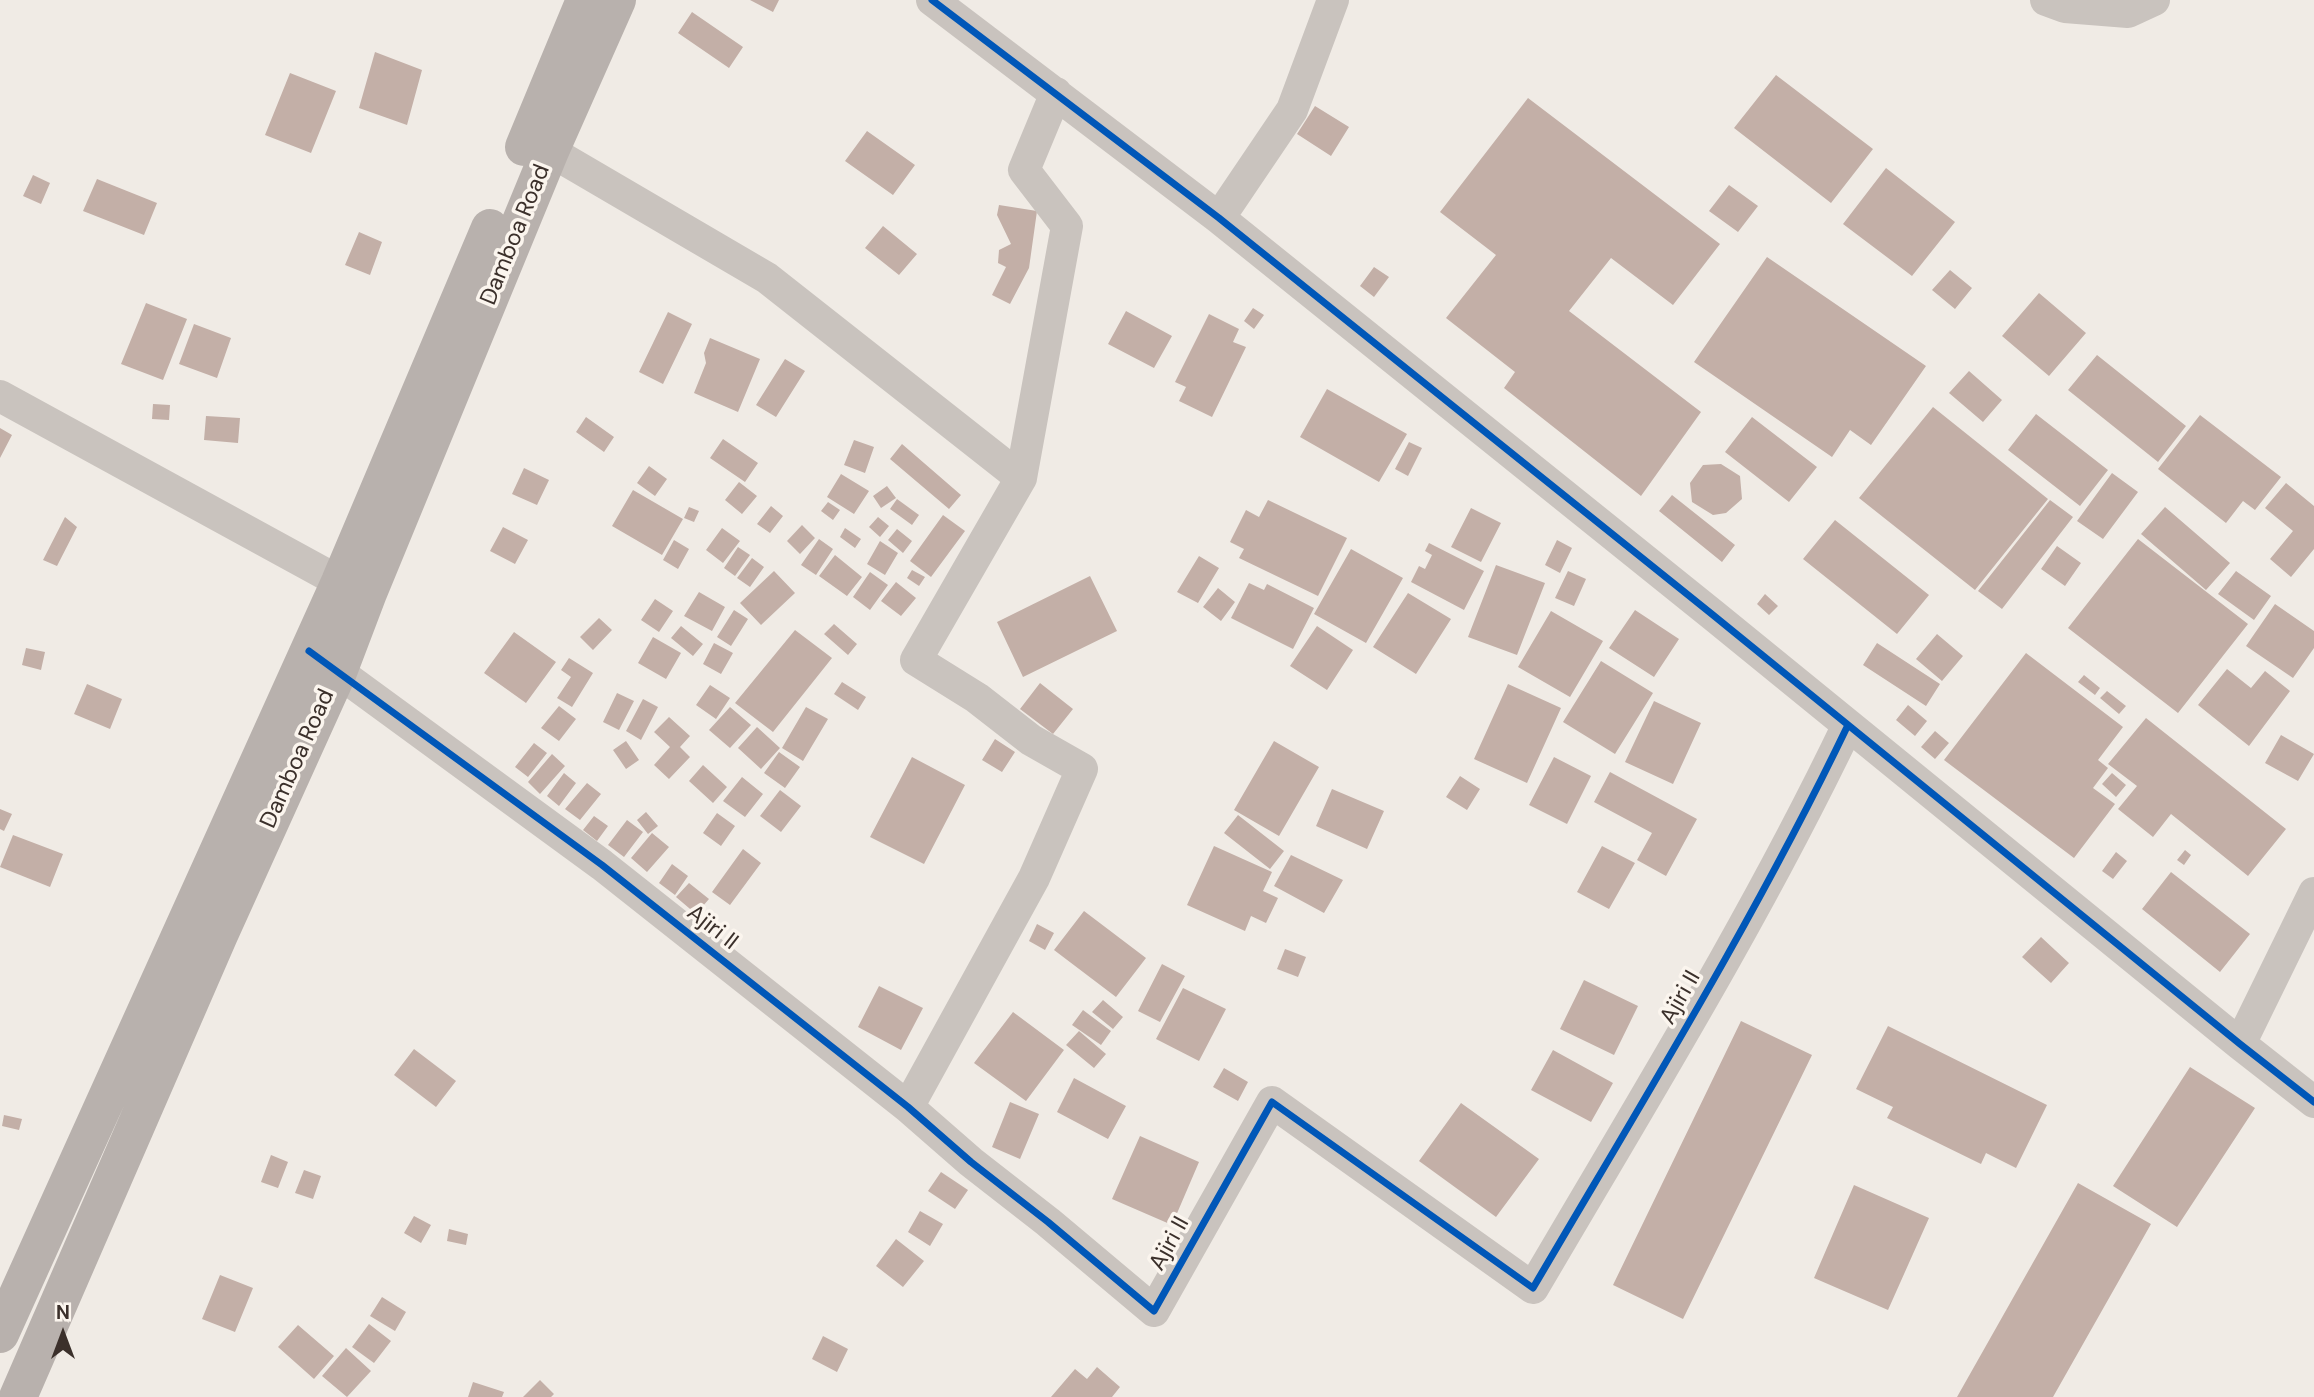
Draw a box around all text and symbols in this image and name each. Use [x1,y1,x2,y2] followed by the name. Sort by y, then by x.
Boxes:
[475,161,557,309] street label: Damboa Road
[255,685,341,833] street label: Damboa Road
[681,899,743,957] street label: Ajiri II
[1655,966,1707,1030] street label: Ajiri II
[1144,1212,1196,1276] street label: Ajiri II
[28,1299,98,1369] north arrow
[56,1300,70,1325] text: N

